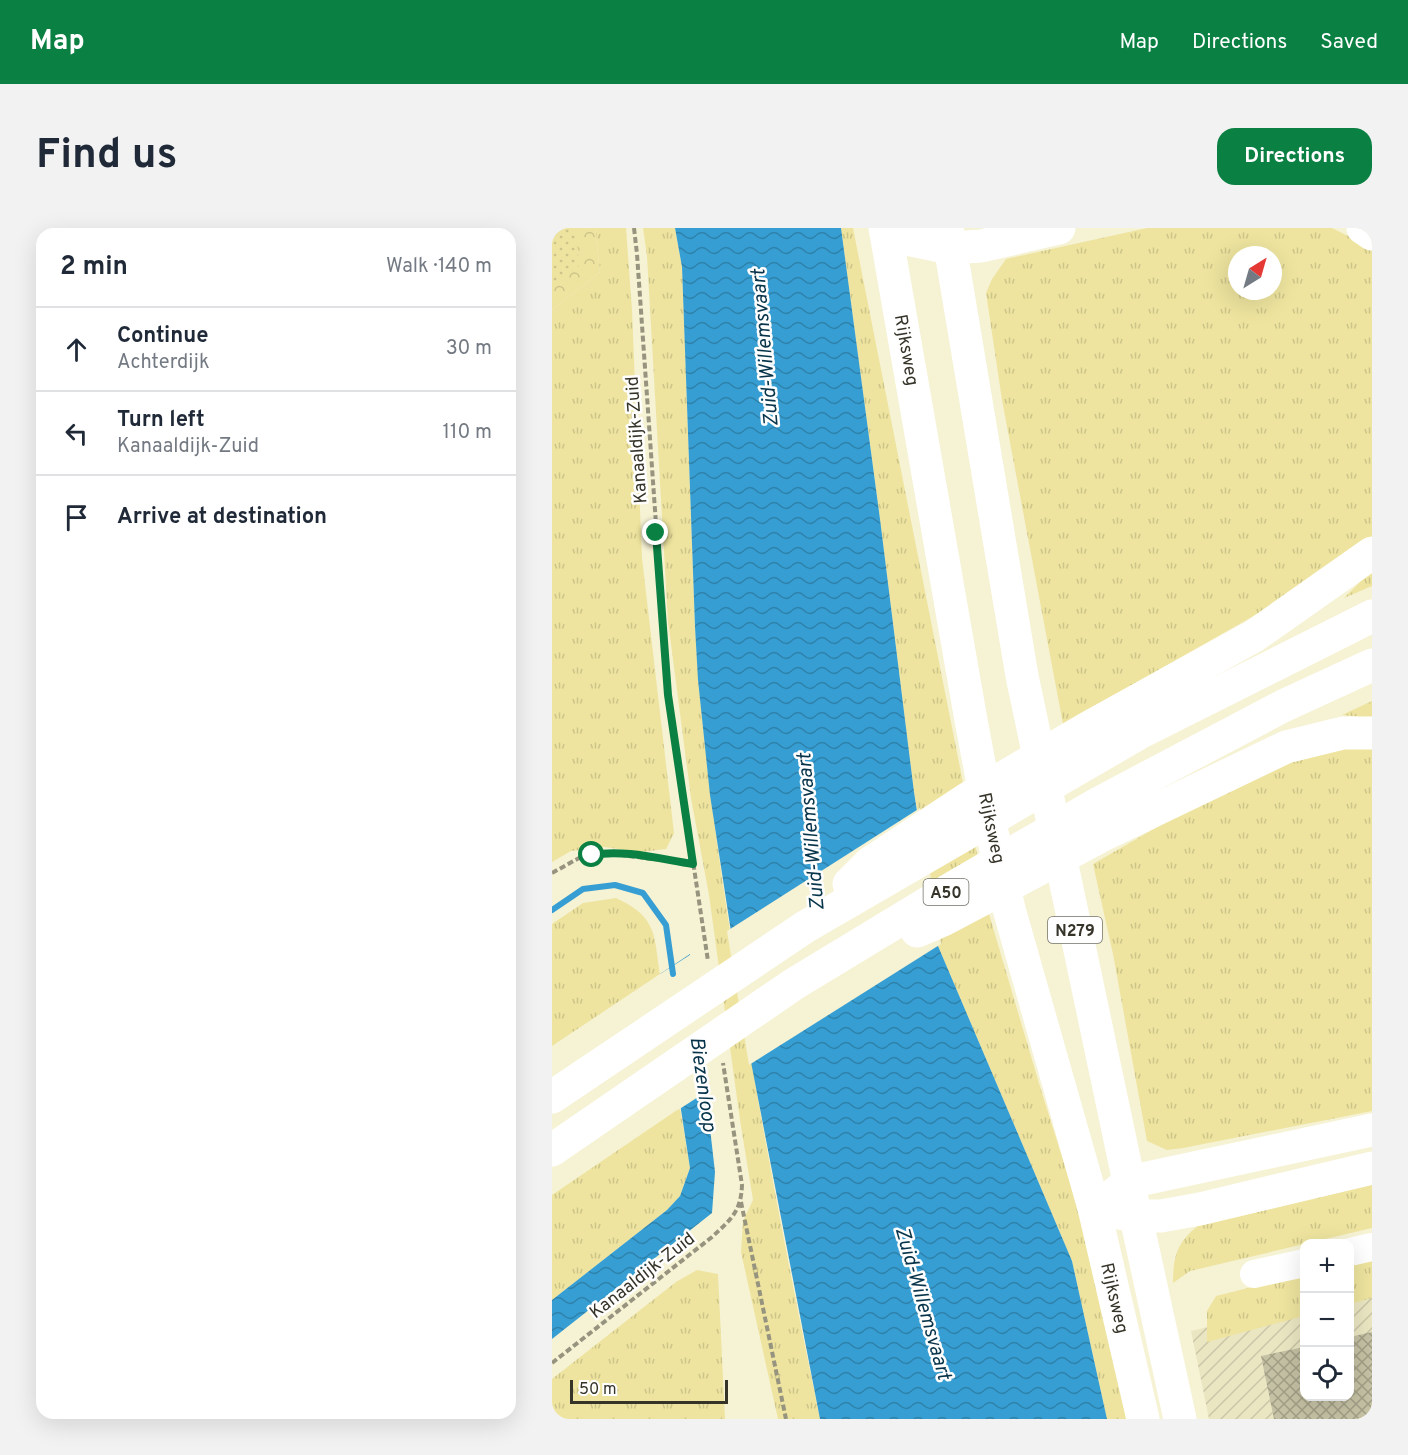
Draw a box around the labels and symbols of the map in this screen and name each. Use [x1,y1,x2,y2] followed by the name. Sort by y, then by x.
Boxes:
[1228,246,1282,300] north arrow
[746,267,786,428] water label: Zuid-Willemsvaart
[888,313,923,388] street label: Rijksweg
[622,375,653,504] street label: Kanaaldijk-Zuid
[642,519,668,545] route end
[792,751,832,912] water label: Zuid-Willemsvaart
[972,791,1009,866] street label: Rijksweg
[578,841,604,867] route start
[924,879,968,905] road number: A50
[1048,917,1102,943] road number: N279
[682,1035,722,1133] water label: Biezenloop
[888,1224,957,1384] water label: Zuid-Willemsvaart
[586,1228,700,1325] street label: Kanaaldijk-Zuid
[1094,1261,1133,1336] street label: Rijksweg
[570,1377,728,1404] scale bar

